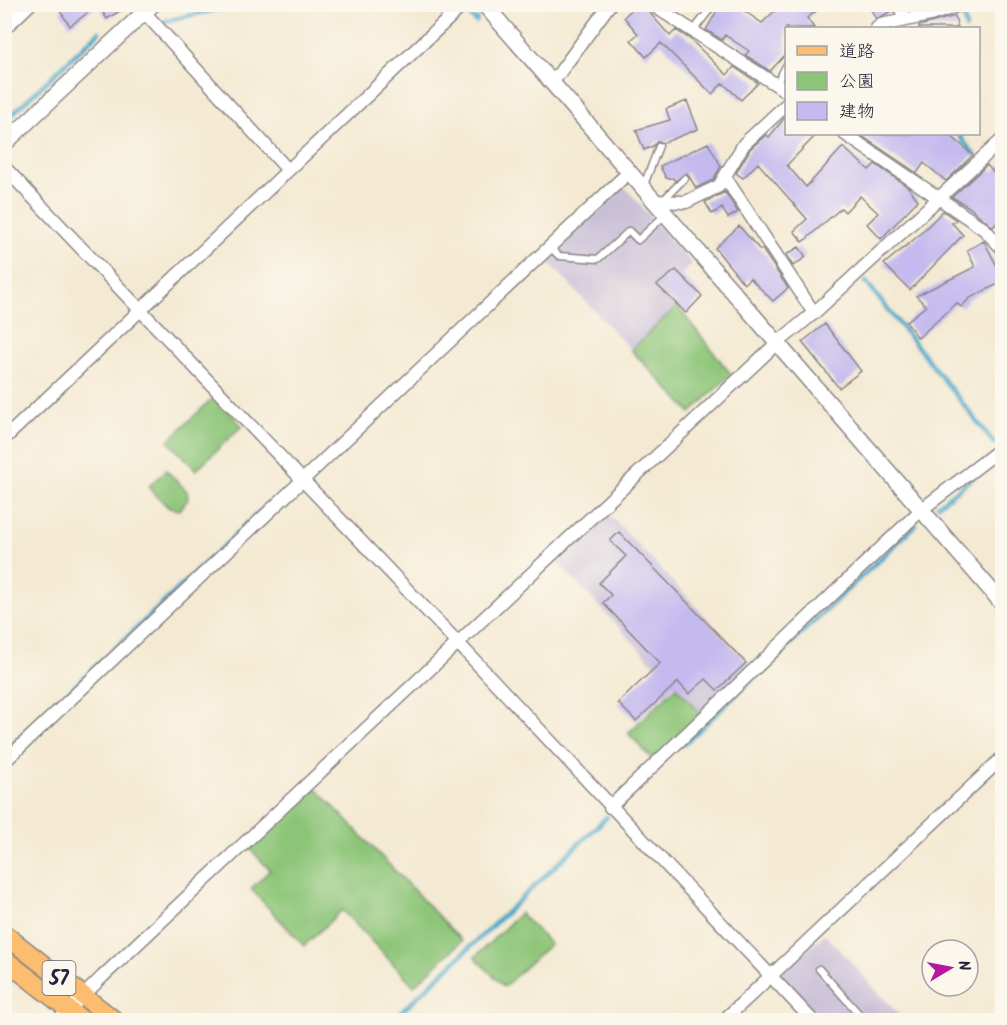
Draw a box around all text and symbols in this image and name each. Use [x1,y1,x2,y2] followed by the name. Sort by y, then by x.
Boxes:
[785,27,980,135] legend
[839,38,875,67] text: 道路
[839,68,875,97] text: 公園
[839,98,875,127] text: 建物
[920,938,980,998] north arrow
[950,959,976,973] text: N
[42,961,76,995] road number: 57

